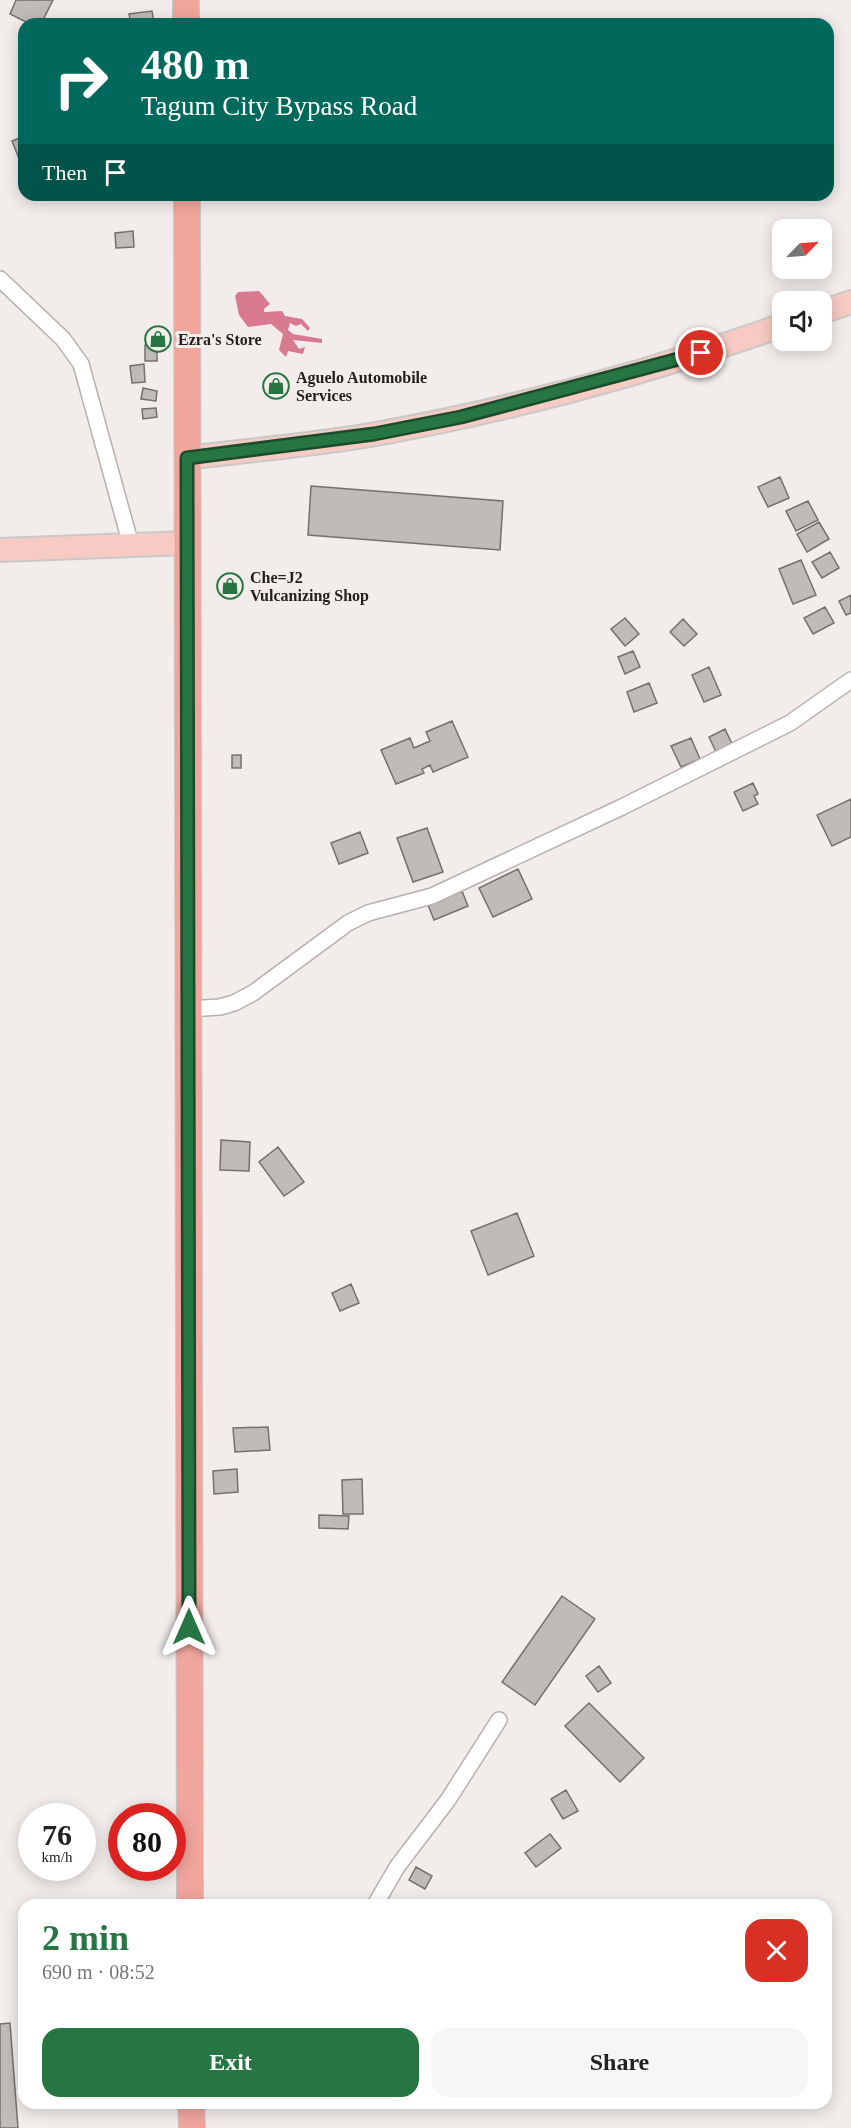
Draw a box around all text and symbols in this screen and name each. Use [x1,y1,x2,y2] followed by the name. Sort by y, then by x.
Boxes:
[42,42,120,120] icon: right
[141,42,250,88] text: 480 m
[141,91,417,121] text: Tagum City Bypass Road
[99,156,132,189] icon: arrive
[42,160,87,185] text: Then
[772,219,832,279] north arrow
[772,219,832,351] map controls
[772,291,832,351] button: sound
[143,324,173,354] shop icon: Ezra's Store
[675,327,726,378] pin
[178,331,262,348] place label: Ezra's Store
[684,336,717,369] icon: arrive
[296,369,427,404] place label: Aguelo Automobile Services
[261,371,291,401] shop icon: Aguelo Automobile Services
[250,569,369,605] place label: Che=J2 Vulcanizing Shop
[215,571,245,601] shop icon: Che=J2 Vulcanizing Shop
[157,1595,221,1659] position arrow
[108,1803,186,1881] speed limit sign: 80
[42,1818,72,1851] text: 76
[42,1849,72,1865] text: km/h
[42,1918,129,1958] text: 2 min
[745,1919,808,1982] button: close
[42,1961,155,1983] text: 690 m · 08:52
[42,2028,419,2097] button: Exit
[431,2028,808,2097] button: Share

